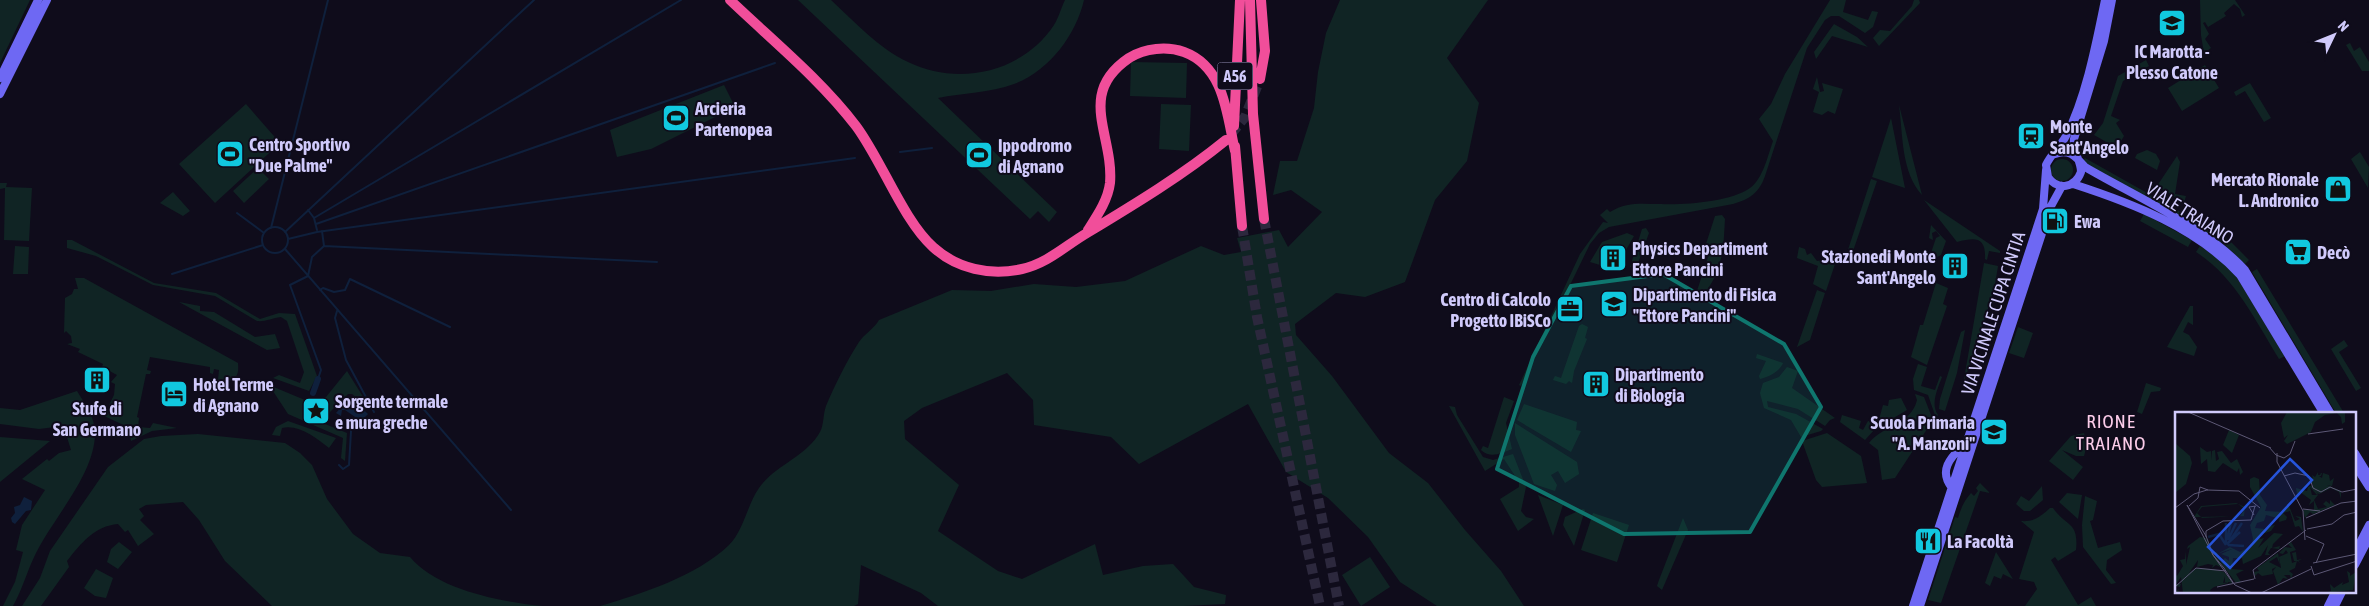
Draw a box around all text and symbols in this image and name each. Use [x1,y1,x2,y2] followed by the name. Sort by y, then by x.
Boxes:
[2157,8,2187,38] school or university icon: IC Marotta - Plesso Catone
[2309,10,2359,60] north arrow
[2335,18,2352,35] text: N
[2126,41,2218,83] place label: IC Marotta - Plesso Catone
[1218,62,1252,90] road number: A56
[694,98,772,140] place label: Arcieria Partenopea
[661,103,691,133] sports icon: Arcieria Partenopea
[2050,116,2129,158] place label: Monte Sant'Angelo
[2016,121,2046,151] station icon: Monte Sant'Angelo
[249,134,350,176] place label: Centro Sportivo "Due Palme"
[998,135,1072,177] place label: Ippodromo di Agnano
[215,139,245,169] sports icon: Centro Sportivo "Due Palme"
[964,140,994,170] sports icon: Ippodromo di Agnano
[2211,169,2319,211] place label: Mercato Rionale L. Andronico
[2323,174,2353,204] shop icon: Mercato Rionale L. Andronico
[2142,178,2238,248] street label: VIALE TRAIANO
[2040,206,2070,236] fuel station icon: Ewa
[2074,211,2101,232] place label: Ewa
[1957,229,2029,397] street label: VIA VICINALE CUPA CINTIA
[2283,237,2313,267] supermarket icon: Decò
[1632,238,1768,280] place label: Physics Departiment Ettore Pancini
[2317,242,2350,263] place label: Decò
[1598,243,1628,273] building icon: Physics Departiment Ettore Pancini
[1821,246,1936,288] place label: Stazionedi Monte Sant'Angelo
[1940,251,1970,281] building icon: Stazionedi Monte Sant'Angelo
[1633,284,1776,326] place label: Dipartimento di Fisica "Ettore Pancini"
[1440,289,1551,331] place label: Centro di Calcolo Progetto IBiSCo
[1599,289,1629,319] school or university icon: Dipartimento di Fisica "Ettore Pancini"
[1555,294,1585,324] office icon: Centro di Calcolo Progetto IBiSCo
[1615,364,1704,406] place label: Dipartimento di Biologia
[82,365,112,395] building icon: Stufe di San Germano
[1581,369,1611,399] building icon: Dipartimento di Biologia
[193,374,274,416] place label: Hotel Terme di Agnano
[159,379,189,409] hotel icon: Hotel Terme di Agnano
[335,391,448,433] place label: Sorgente termale e mura greche
[301,396,331,426] place icon: Sorgente termale e mura greche
[53,398,141,440] place label: Stufe di San Germano
[2076,410,2146,454] district label: RIONE TRAIANO
[1871,412,1975,454] place label: Scuola Primaria "A. Manzoni"
[2175,412,2356,594] inset map
[1979,417,2009,447] school or university icon: Scuola Primaria "A. Manzoni"
[1913,526,1943,556] restaurant icon: La Facoltà
[1947,531,2014,552] place label: La Facoltà

